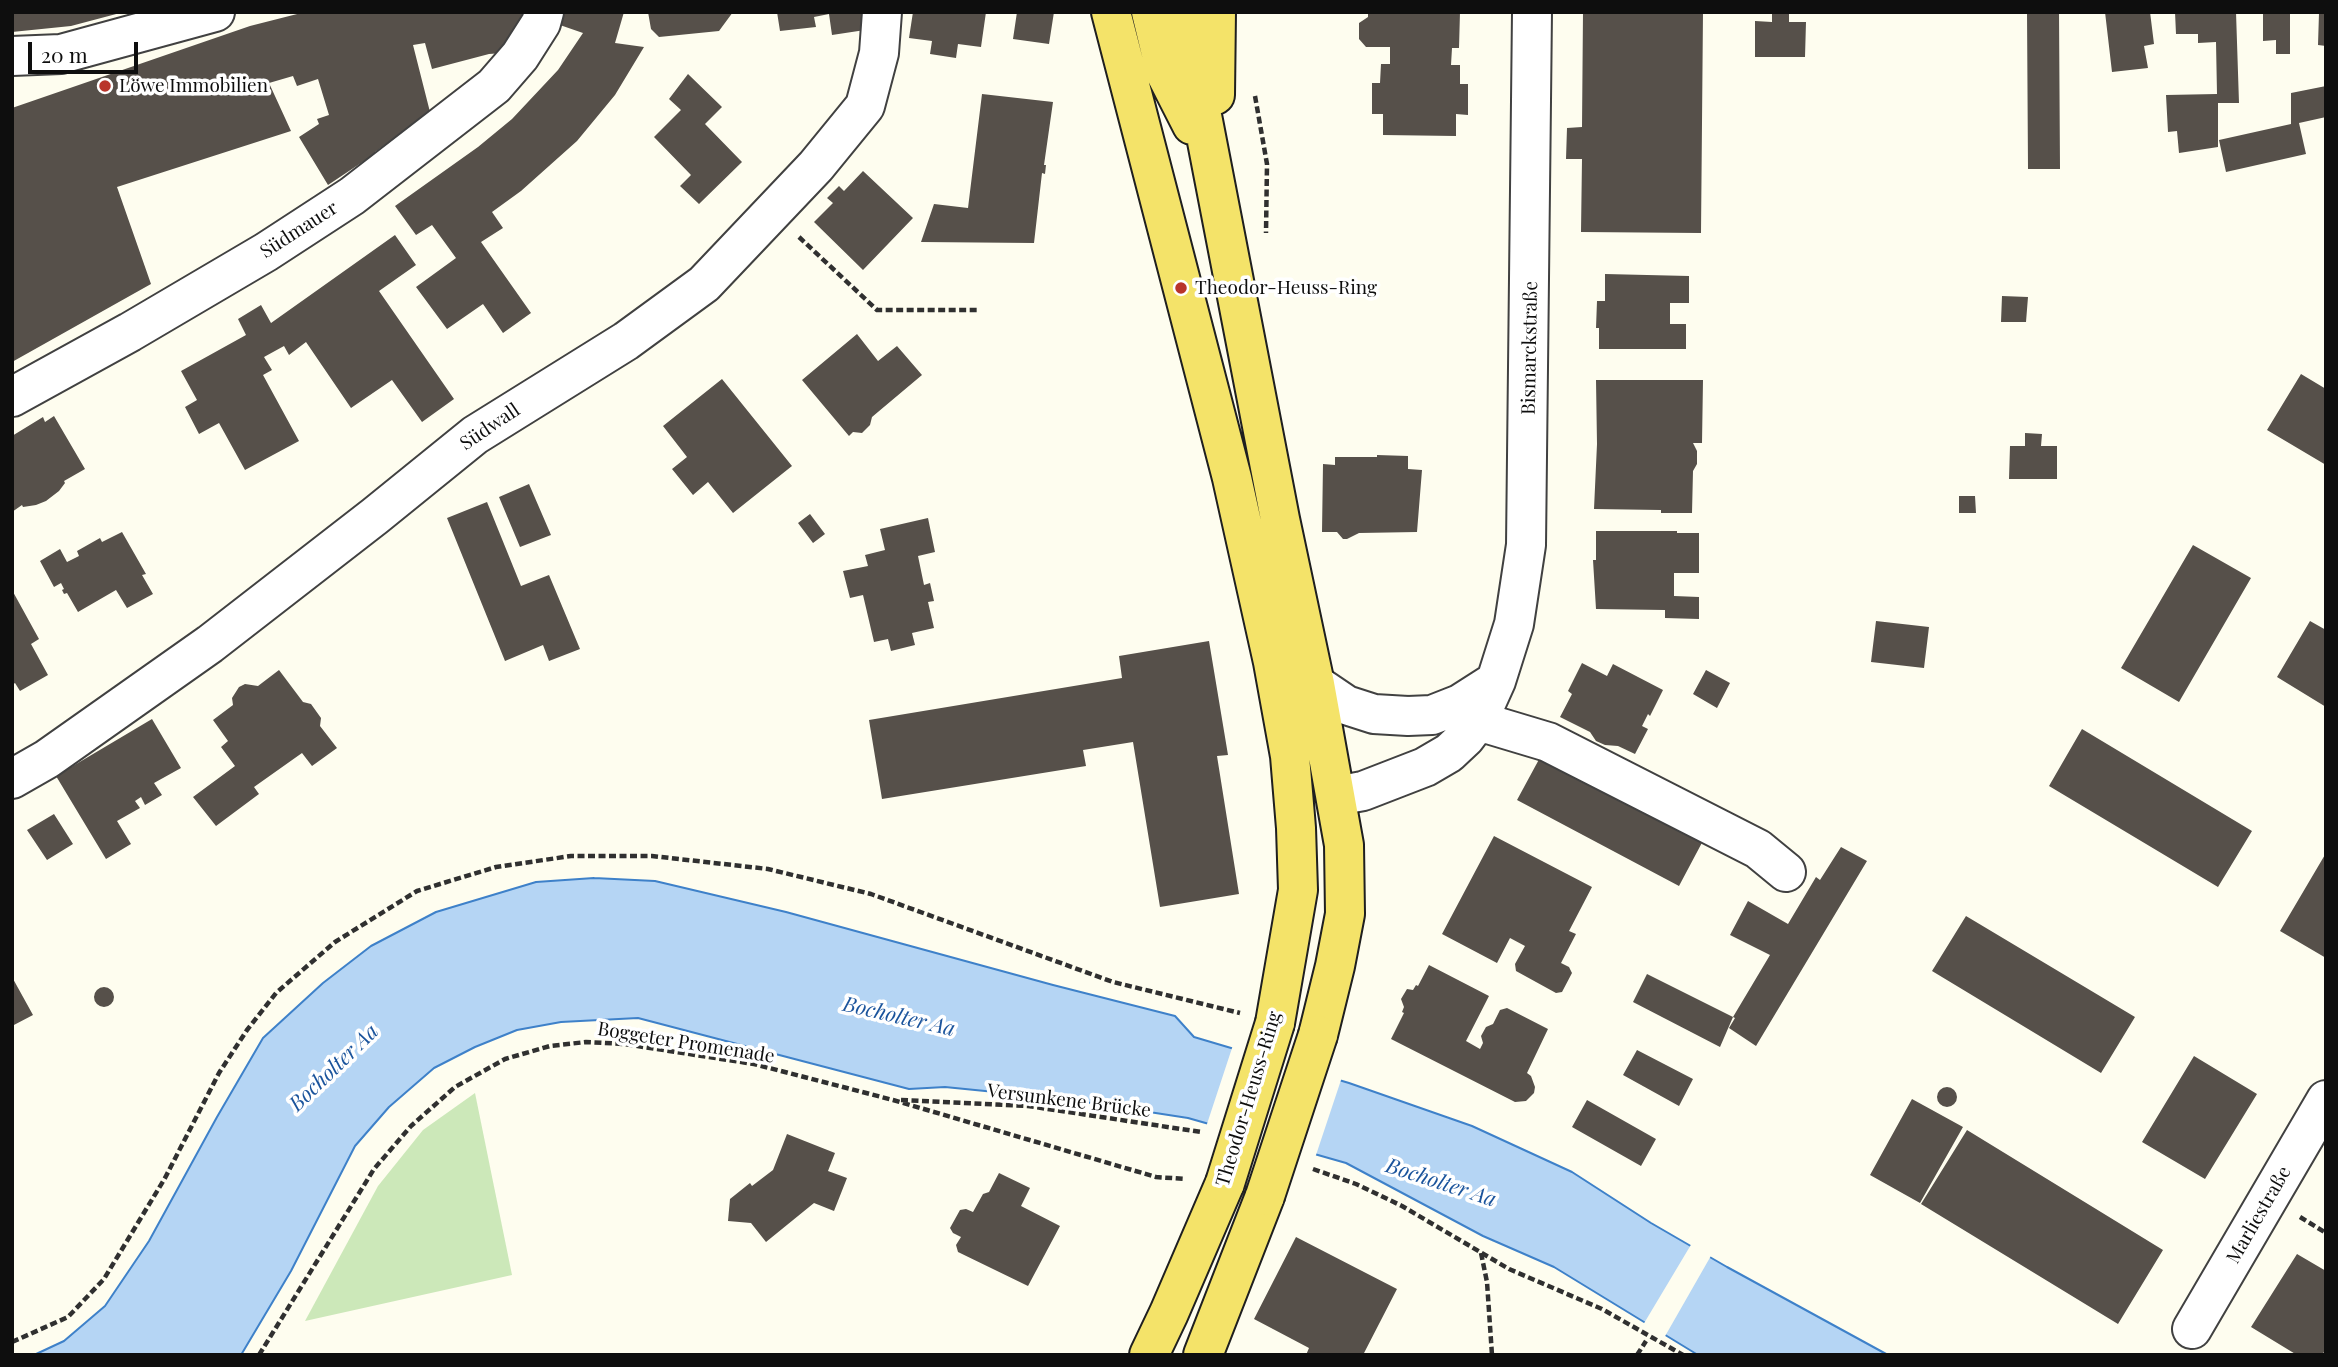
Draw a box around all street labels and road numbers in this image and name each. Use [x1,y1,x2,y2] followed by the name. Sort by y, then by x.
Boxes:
[256,197,342,263] street label: Südmauer
[1517,281,1543,415] street label: Bismarckstraße
[456,399,524,455] street label: Südwall
[1211,1009,1287,1189] street label: Theodor-Heuss-Ring
[596,1018,776,1068] street label: Boggeter Promenade
[986,1080,1152,1122] street label: Versunkene Brücke
[2222,1162,2296,1268] street label: Marliestraße

